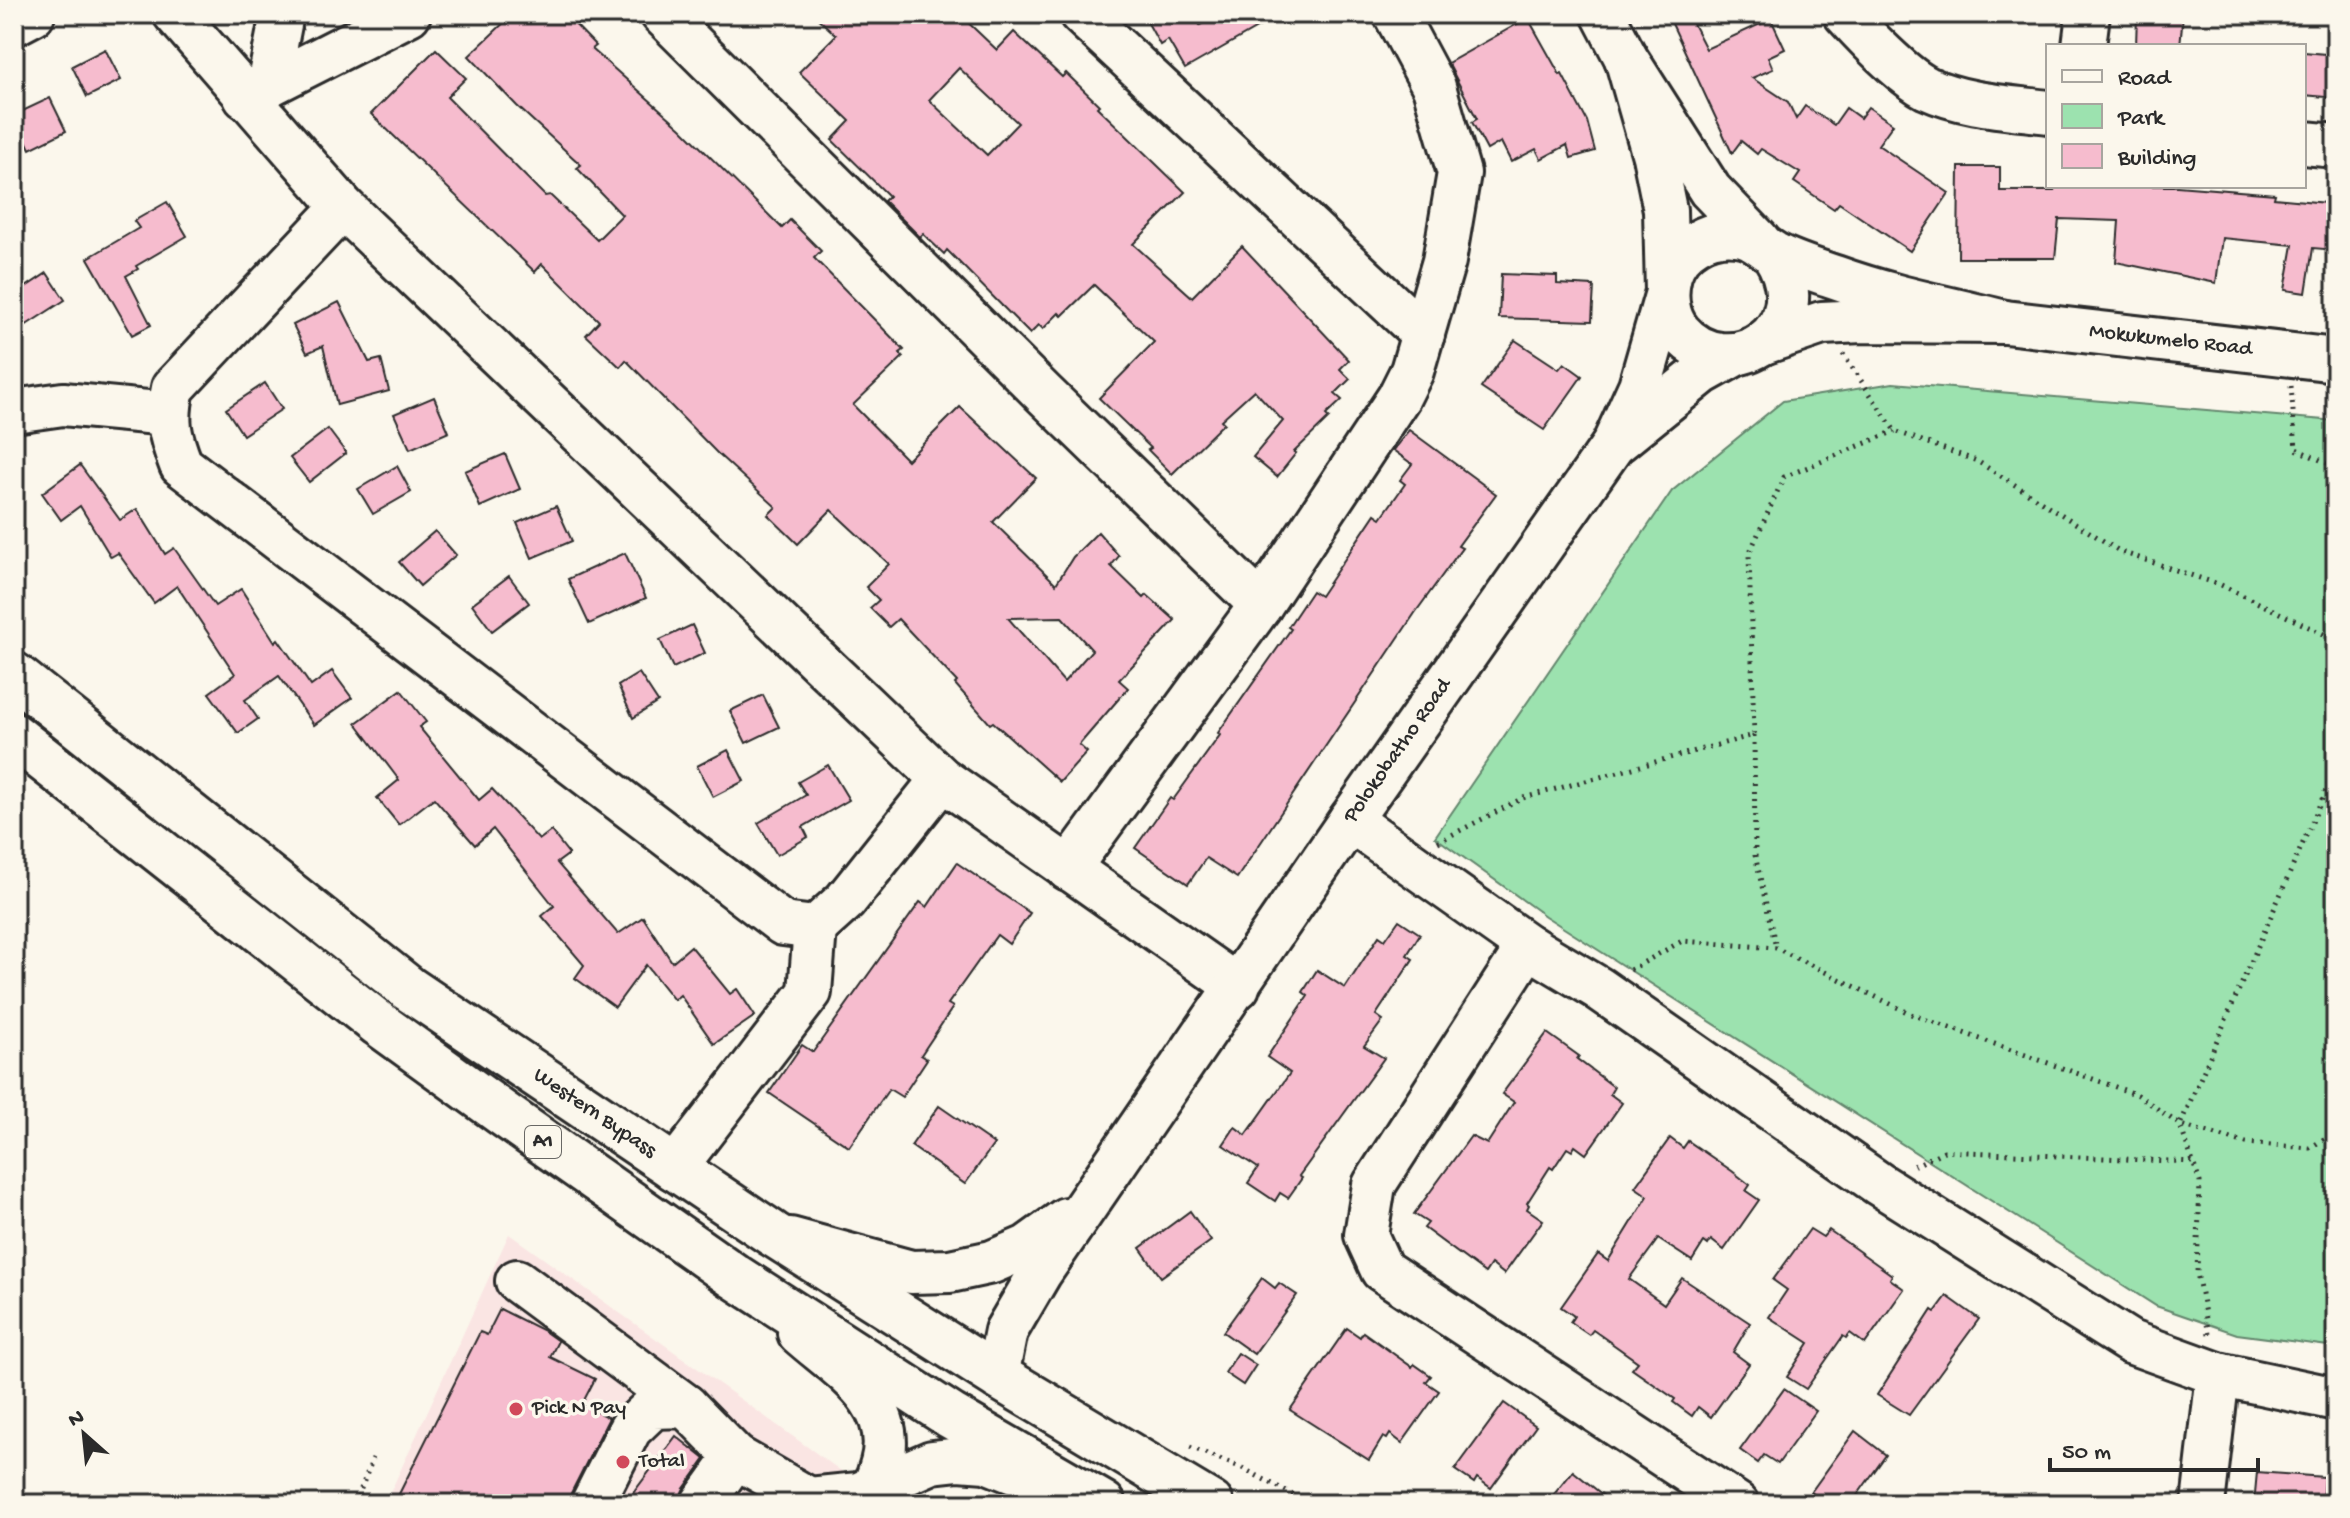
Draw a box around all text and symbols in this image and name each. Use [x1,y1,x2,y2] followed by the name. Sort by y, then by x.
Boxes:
[2046,44,2306,188] legend
[2118,65,2172,94] text: Road
[2117,105,2166,134] text: Park
[2117,145,2196,174] text: Building
[2088,319,2255,363] street label: Mokukumelo Road
[1338,672,1459,829] street label: Polokobatho Road
[528,1063,662,1165] street label: Western Bypass
[525,1126,561,1158] road number: A1
[44,1394,124,1474] north arrow
[531,1396,626,1422] place label: Pick N Pay
[507,1400,525,1418] marker: Pick N Pay
[64,1405,89,1435] text: N
[2050,1422,2258,1472] scale bar
[2062,1439,2111,1468] text: 50 m
[637,1449,685,1475] place label: Total
[614,1453,632,1471] marker: Total

